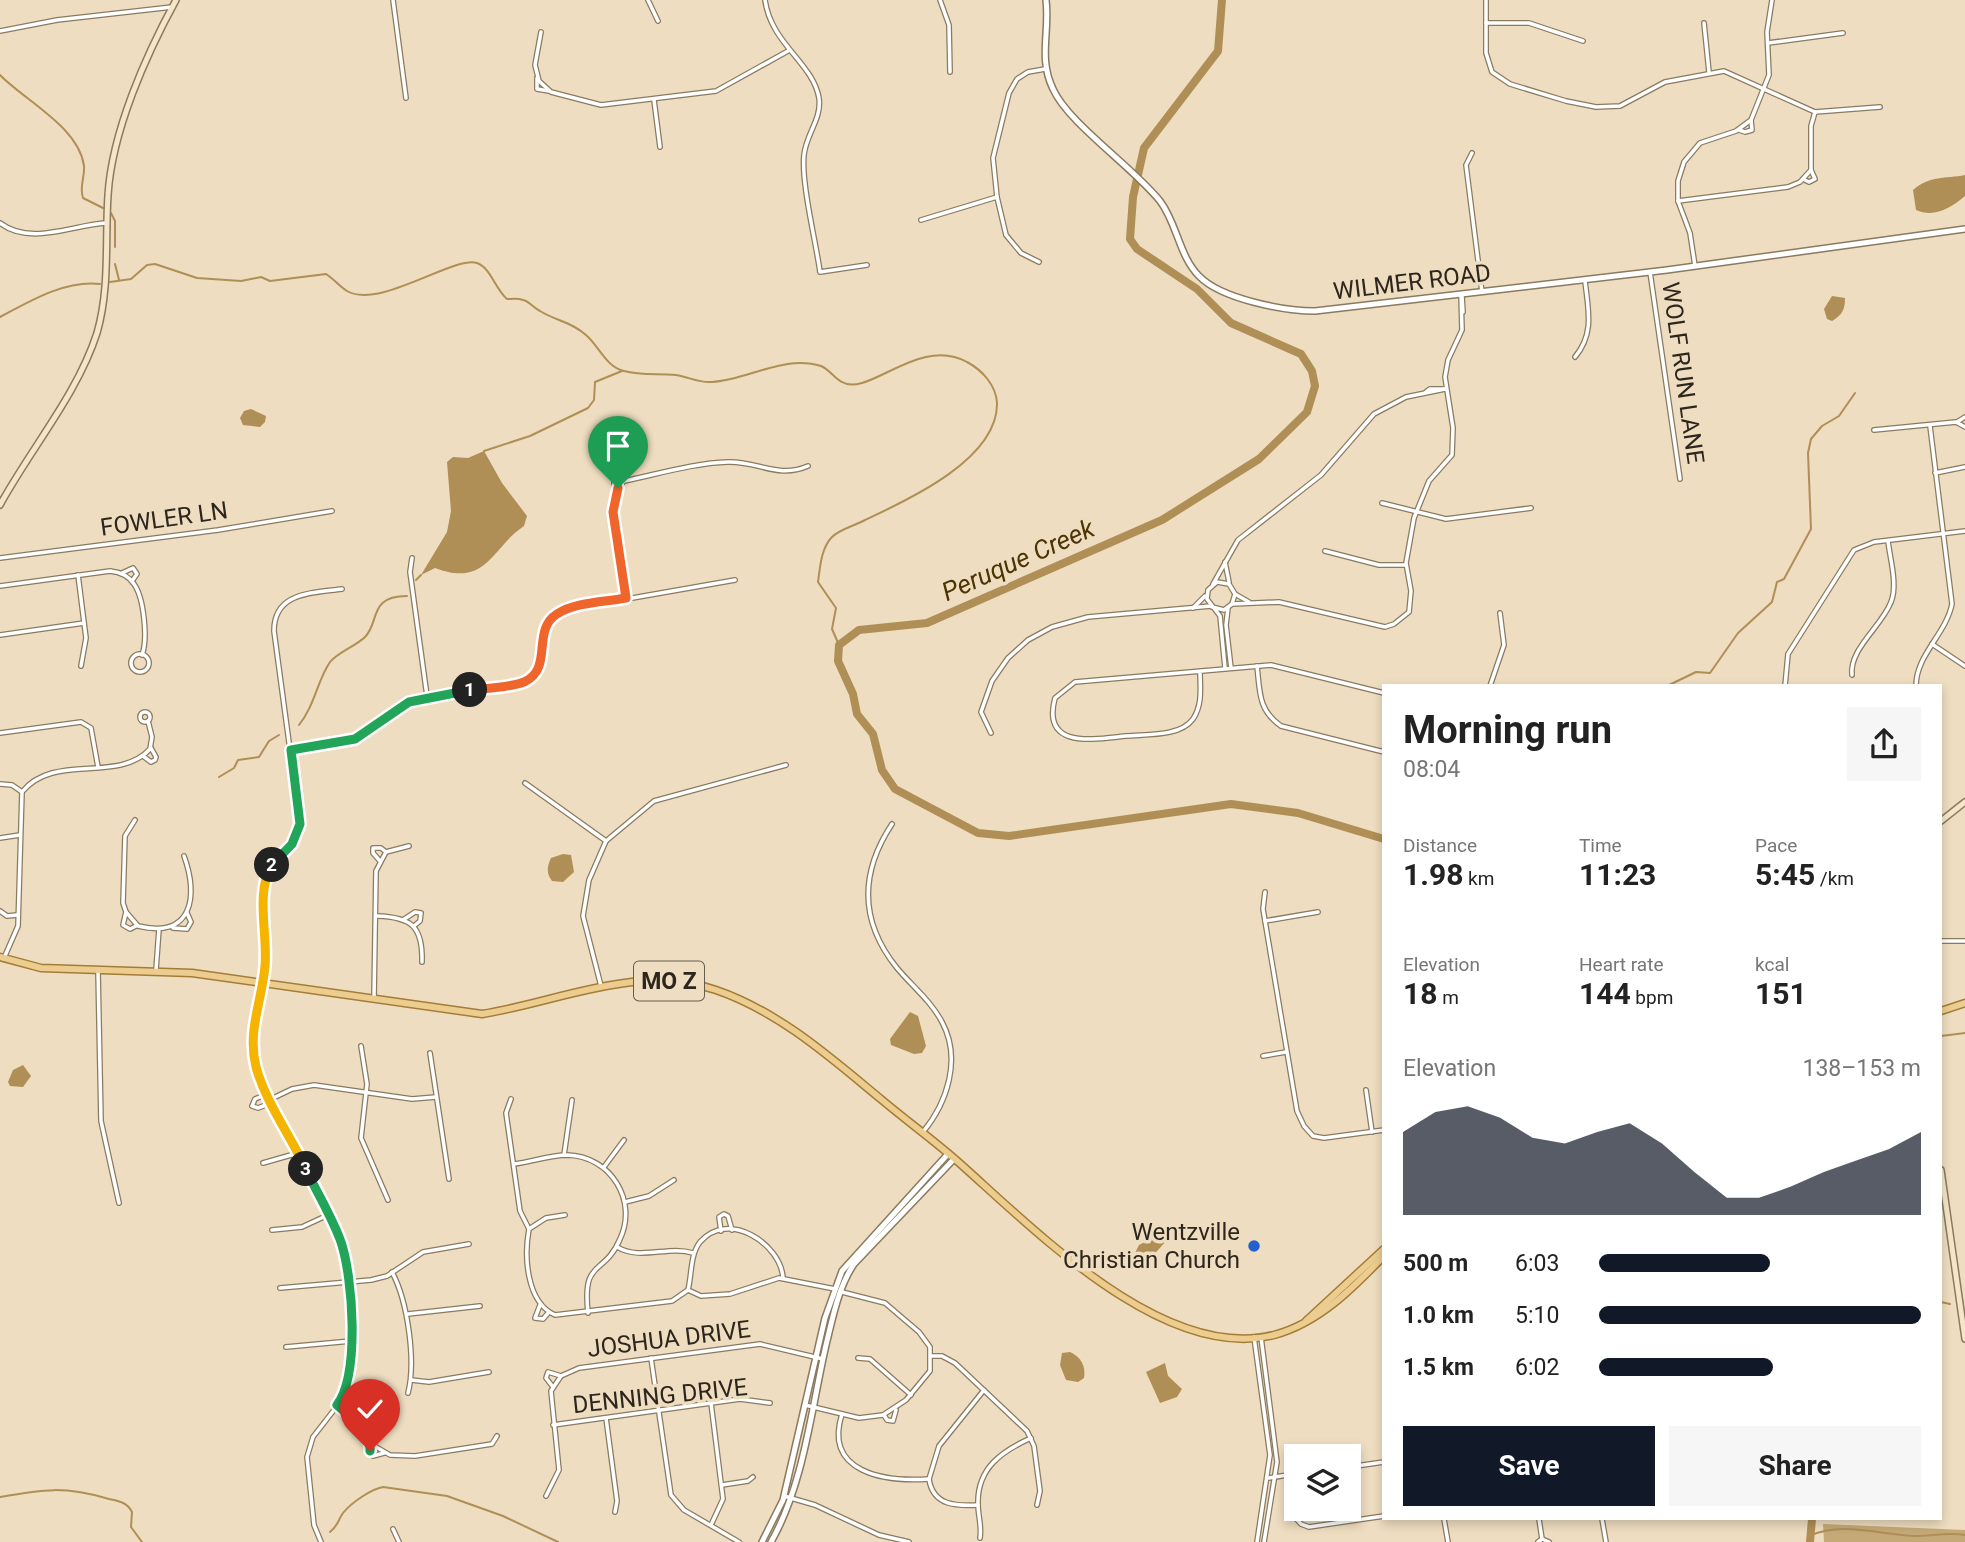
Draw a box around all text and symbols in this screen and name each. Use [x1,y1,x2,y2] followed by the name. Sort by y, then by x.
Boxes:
[1332,258,1492,306] street label: WILMER ROAD
[1656,280,1710,466] street label: WOLF RUN LANE
[588,416,648,488] pin
[599,427,637,465] icon: arrive
[98,496,230,542] street label: FOWLER LN
[937,512,1100,607] water label: Peruque Creek
[452,672,488,708] pin: 1
[464,678,475,701] text: 1
[1847,707,1921,781] button: share
[1403,708,1612,752] text: Morning run
[1403,756,1460,783] text: 08:04
[1403,834,1477,857] text: Distance
[1579,834,1622,857] text: Time
[1755,834,1797,857] text: Pace
[254,848,290,882] pin: 2
[266,853,277,876] text: 2
[1403,857,1463,892] text: 1.98
[1579,857,1656,892] text: 11:23
[1755,857,1815,892] text: 5:45
[1463,867,1494,890] text: km
[1815,867,1854,890] text: /km
[1403,953,1480,976] text: Elevation
[1579,953,1664,976] text: Heart rate
[1755,953,1789,976] text: kcal
[634,962,704,1000] road number: MO Z
[1403,976,1437,1011] text: 18
[1579,976,1631,1011] text: 144
[1755,976,1807,1011] text: 151
[1437,986,1459,1009] text: m
[1631,986,1673,1009] text: bpm
[1403,1055,1496,1082] text: Elevation
[1802,1055,1921,1082] text: 138–153 m
[288,1152,324,1186] pin: 3
[300,1157,311,1180] text: 3
[1063,1218,1240,1274] place label: Wentzville Christian Church
[1246,1238,1262,1254] marker: Wentzville Christian Church
[1403,1250,1468,1277] text: 500 m
[1515,1250,1559,1277] text: 6:03
[1403,1302,1474,1329] text: 1.0 km
[1515,1302,1559,1329] text: 5:10
[586,1315,752,1363] street label: JOSHUA DRIVE
[1403,1354,1474,1381] text: 1.5 km
[1515,1354,1559,1381] text: 6:02
[571,1373,749,1419] street label: DENNING DRIVE
[340,1379,400,1451] pin
[351,1390,389,1428] icon: check
[1403,1426,1655,1506] button: Save
[1669,1426,1921,1506] button: Share
[1284,1444,1361,1521] map controls
[1284,1444,1361,1521] button: layers

